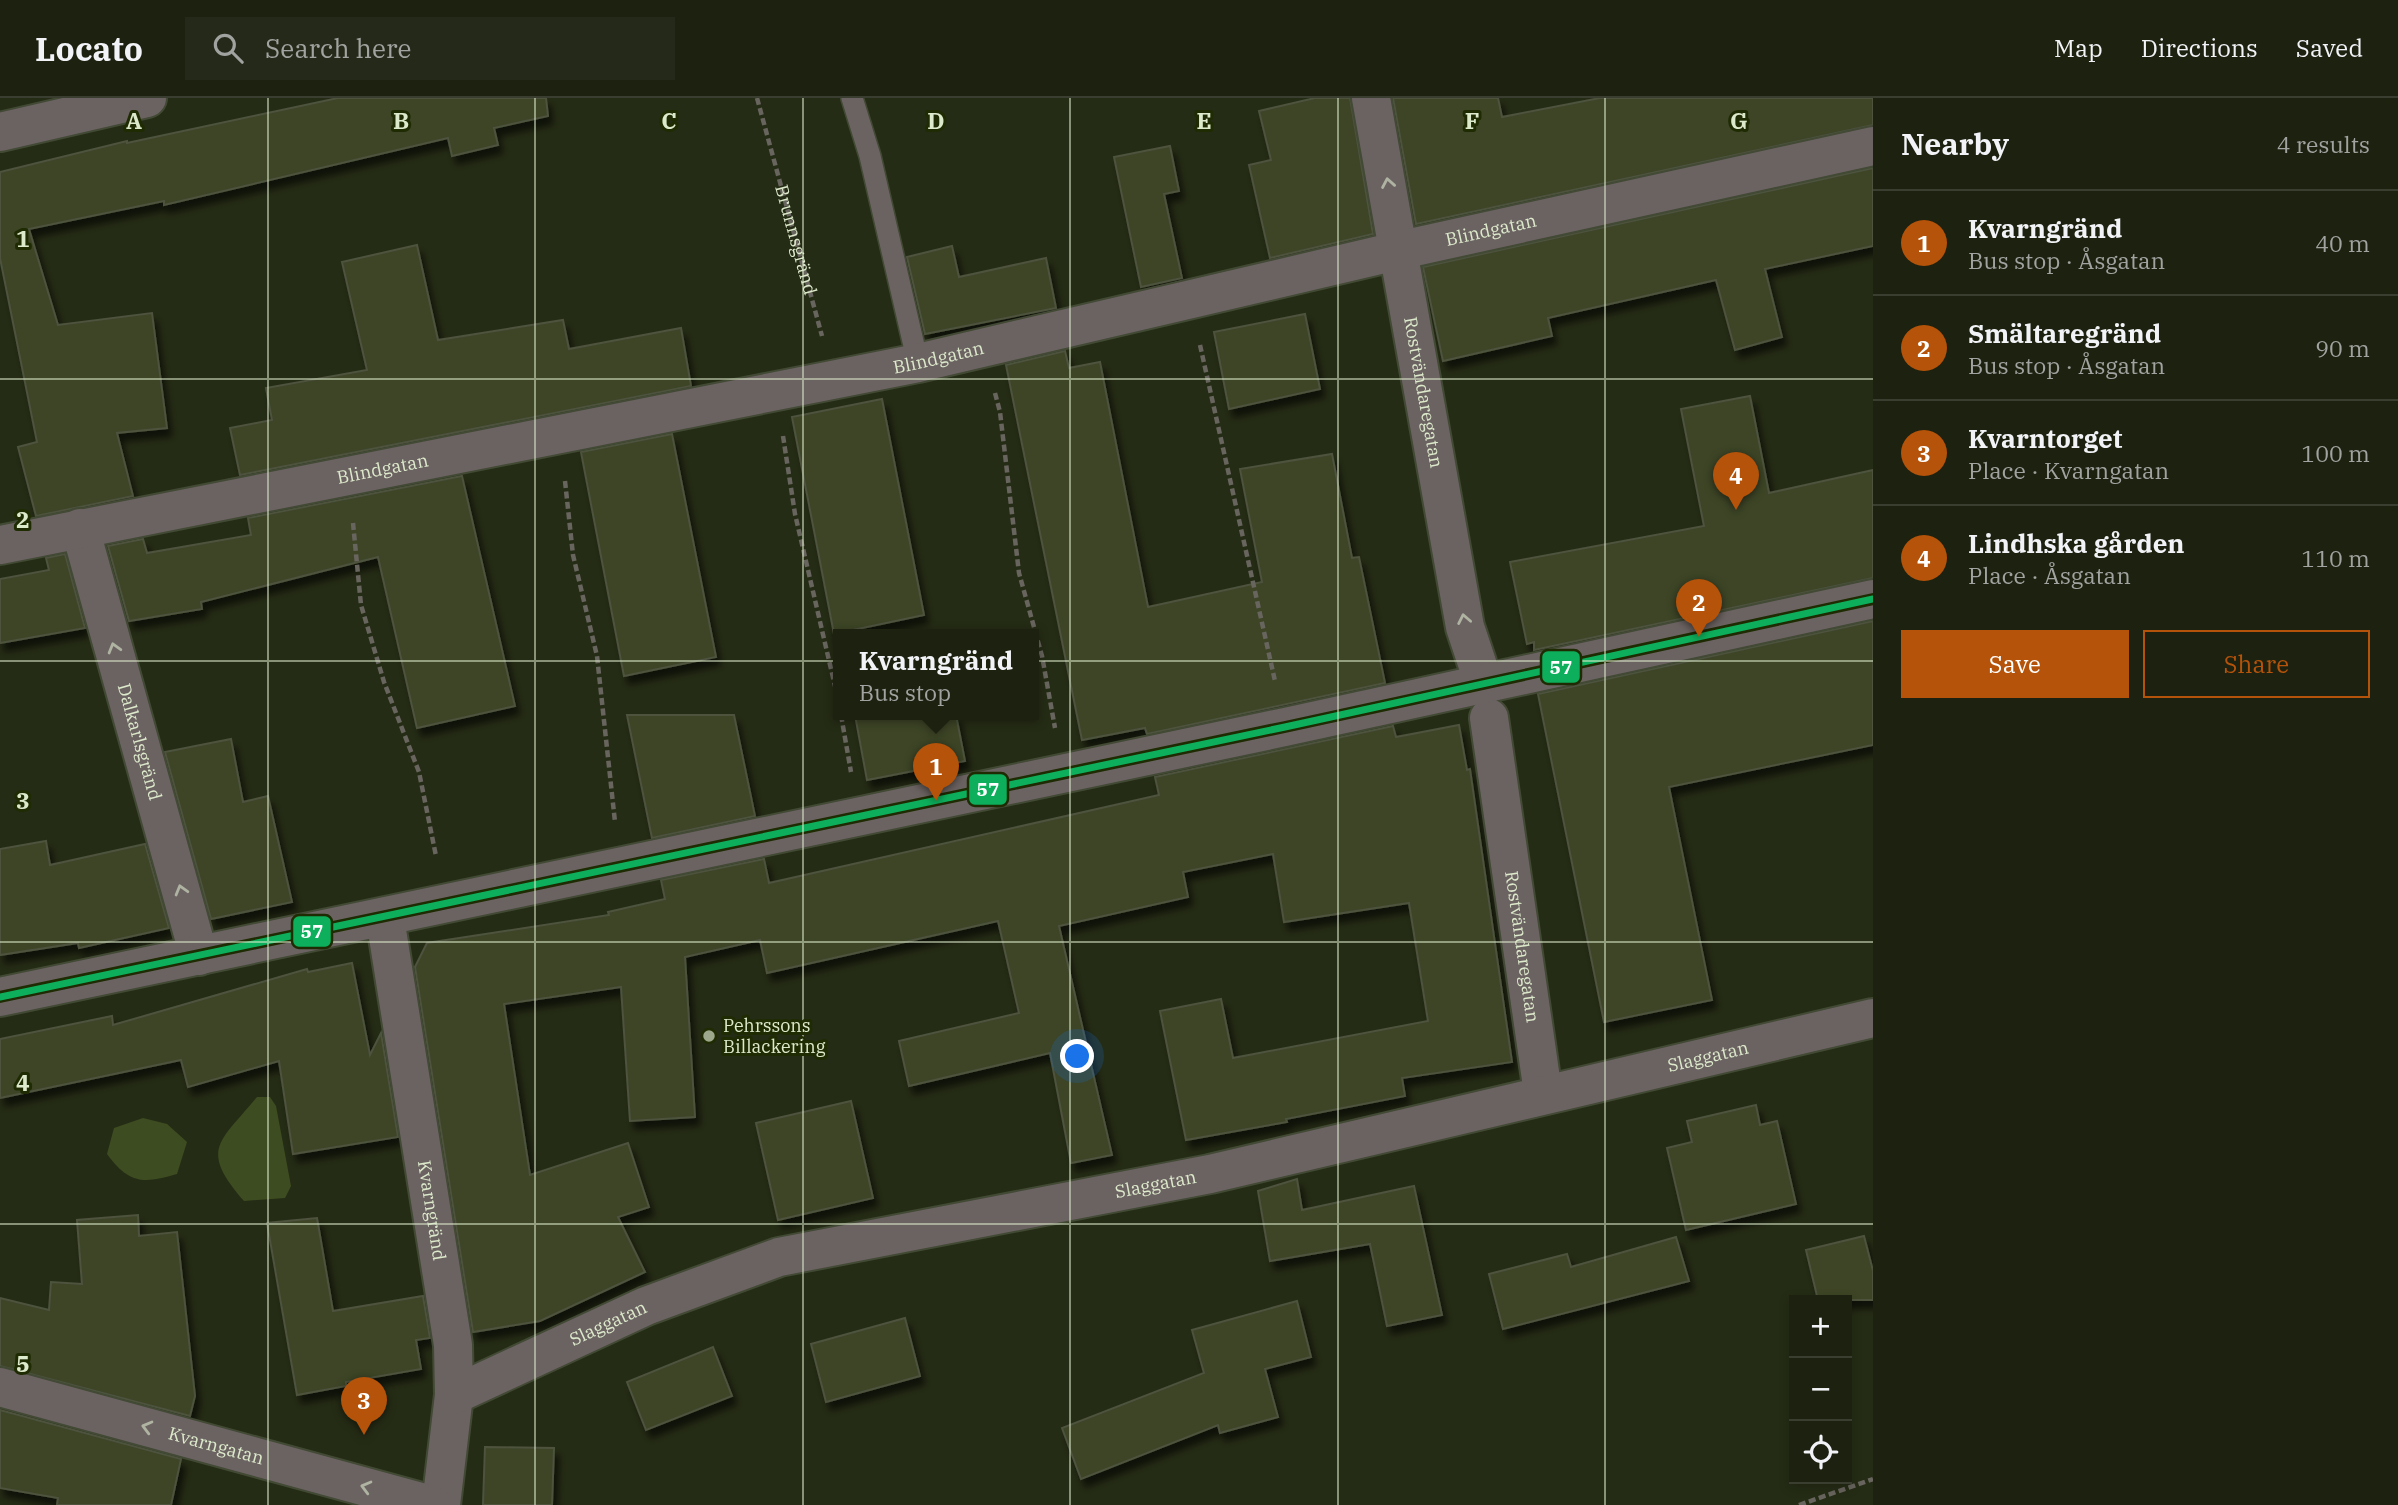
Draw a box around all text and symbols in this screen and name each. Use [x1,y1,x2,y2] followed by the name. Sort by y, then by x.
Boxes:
[185,17,675,80] search box
[35,27,143,70] text: Locato
[209,29,247,67] icon: search
[265,31,411,65] text: Search here
[2054,32,2103,64] text: Map
[2141,32,2258,64] text: Directions
[2296,32,2363,64] text: Saved
[126,105,142,135] text: A
[393,105,409,135] text: B
[661,105,677,135] text: C
[927,105,945,135] text: D
[1196,105,1212,135] text: E
[1465,105,1479,135] text: F
[1730,105,1748,135] text: G
[1901,124,2009,163] text: Nearby
[2277,129,2370,159] text: 4 results
[1382,177,1397,189] one-way arrow
[770,182,822,297] street label: Brunnsgränd
[1443,208,1539,251] street label: Blindgatan
[1968,211,2122,245] text: Kvarngränd
[16,223,30,253] text: 1
[1917,228,1931,258] text: 1
[2315,228,2370,258] text: 40 m
[1968,245,2165,275] text: Bus stop · Åsgatan
[1399,315,1449,470] street label: Rostvändaregatan
[1968,316,2161,350] text: Smältaregränd
[1917,333,1931,363] text: 2
[2315,333,2370,363] text: 90 m
[891,336,986,379] street label: Blindgatan
[1968,350,2165,380] text: Bus stop · Åsgatan
[1968,421,2123,455] text: Kvarntorget
[1917,438,1931,468] text: 3
[2301,438,2370,468] text: 100 m
[335,448,430,489] street label: Blindgatan
[1713,452,1759,510] pin: 4
[1968,455,2169,485] text: Place · Kvarngatan
[16,504,30,534] text: 2
[1968,526,2185,560] text: Lindhska gården
[1917,543,1931,573] text: 4
[2301,543,2370,573] text: 110 m
[1968,560,2131,590] text: Place · Åsgatan
[1676,579,1722,637] pin: 2
[1457,613,1472,625] one-way arrow
[833,629,1039,720] popup
[1901,630,2129,698] button: Save
[2143,630,2370,698] button: Share
[107,642,122,654] one-way arrow
[859,643,1013,677] text: Kvarngränd
[1541,650,1581,684] line badge: 57
[1550,655,1572,679] text: 57
[859,677,951,707] text: Bus stop
[113,681,167,803] street label: Dalkarlsgränd
[913,743,959,801] pin: 1
[968,773,1008,806] line badge: 57
[977,777,999,801] text: 57
[16,785,30,815] text: 3
[1500,869,1545,1024] street label: Rostvändaregatan
[175,885,189,897] one-way arrow
[292,915,332,948] line badge: 57
[301,919,323,943] text: 57
[723,1014,826,1058] place label: Pehrssons Billackering
[701,1028,717,1044] marker: Pehrssons Billackering
[1665,1036,1751,1077] street label: Slaggatan
[1060,1039,1094,1073] your location
[16,1067,30,1097] text: 4
[413,1158,451,1262] street label: Kvarngränd
[1113,1165,1198,1203] street label: Slaggatan
[566,1295,650,1351] street label: Slaggatan
[1789,1295,1852,1484] map controls
[1789,1295,1852,1358] button: +
[16,1348,30,1378] text: 5
[1789,1358,1852,1421] button: −
[341,1377,387,1435] pin: 3
[141,1421,153,1435] one-way arrow
[1789,1421,1852,1484] button: locate
[166,1422,267,1470] street label: Kvarngatan
[360,1481,372,1495] one-way arrow

